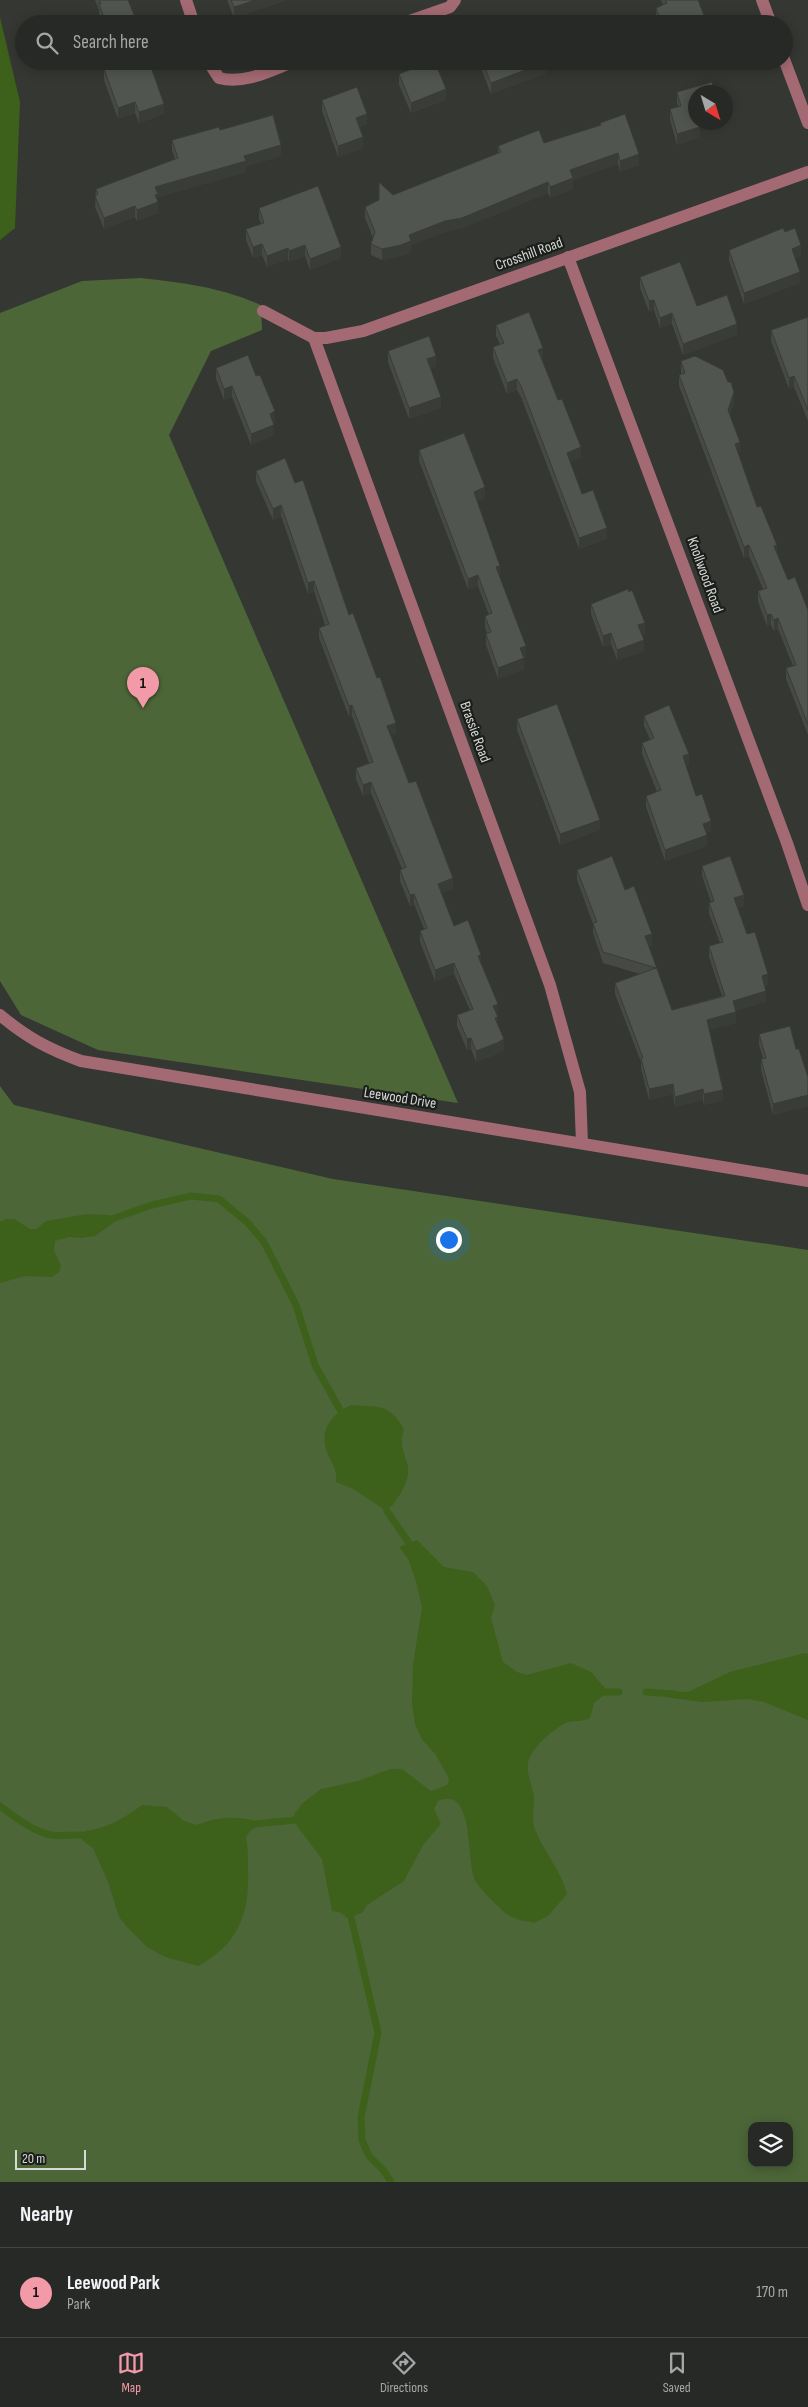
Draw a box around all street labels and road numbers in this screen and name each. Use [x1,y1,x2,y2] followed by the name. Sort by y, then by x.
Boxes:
[493,233,565,275] street label: Crosshill Road
[682,534,728,616] street label: Knollwood Road
[455,699,495,765] street label: Brassie Road
[362,1083,438,1113] street label: Leewood Drive

